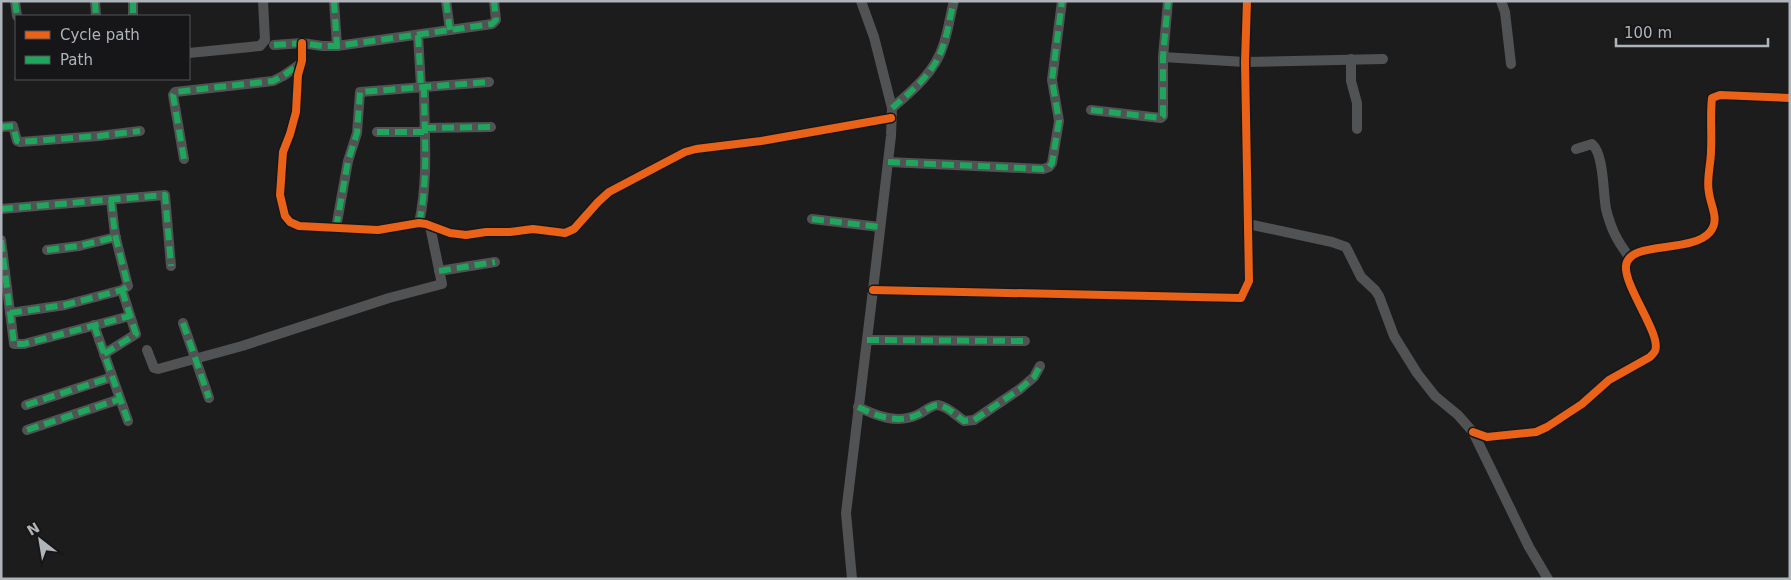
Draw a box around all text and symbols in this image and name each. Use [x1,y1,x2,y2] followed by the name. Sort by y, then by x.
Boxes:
[15,15,190,80] legend
[1616,15,1768,47] scale bar
[1624,24,1672,42] text: 100 m
[60,26,140,44] text: Cycle path
[60,51,93,69] text: Path
[15,515,65,565] north arrow
[24,519,42,539] text: N

